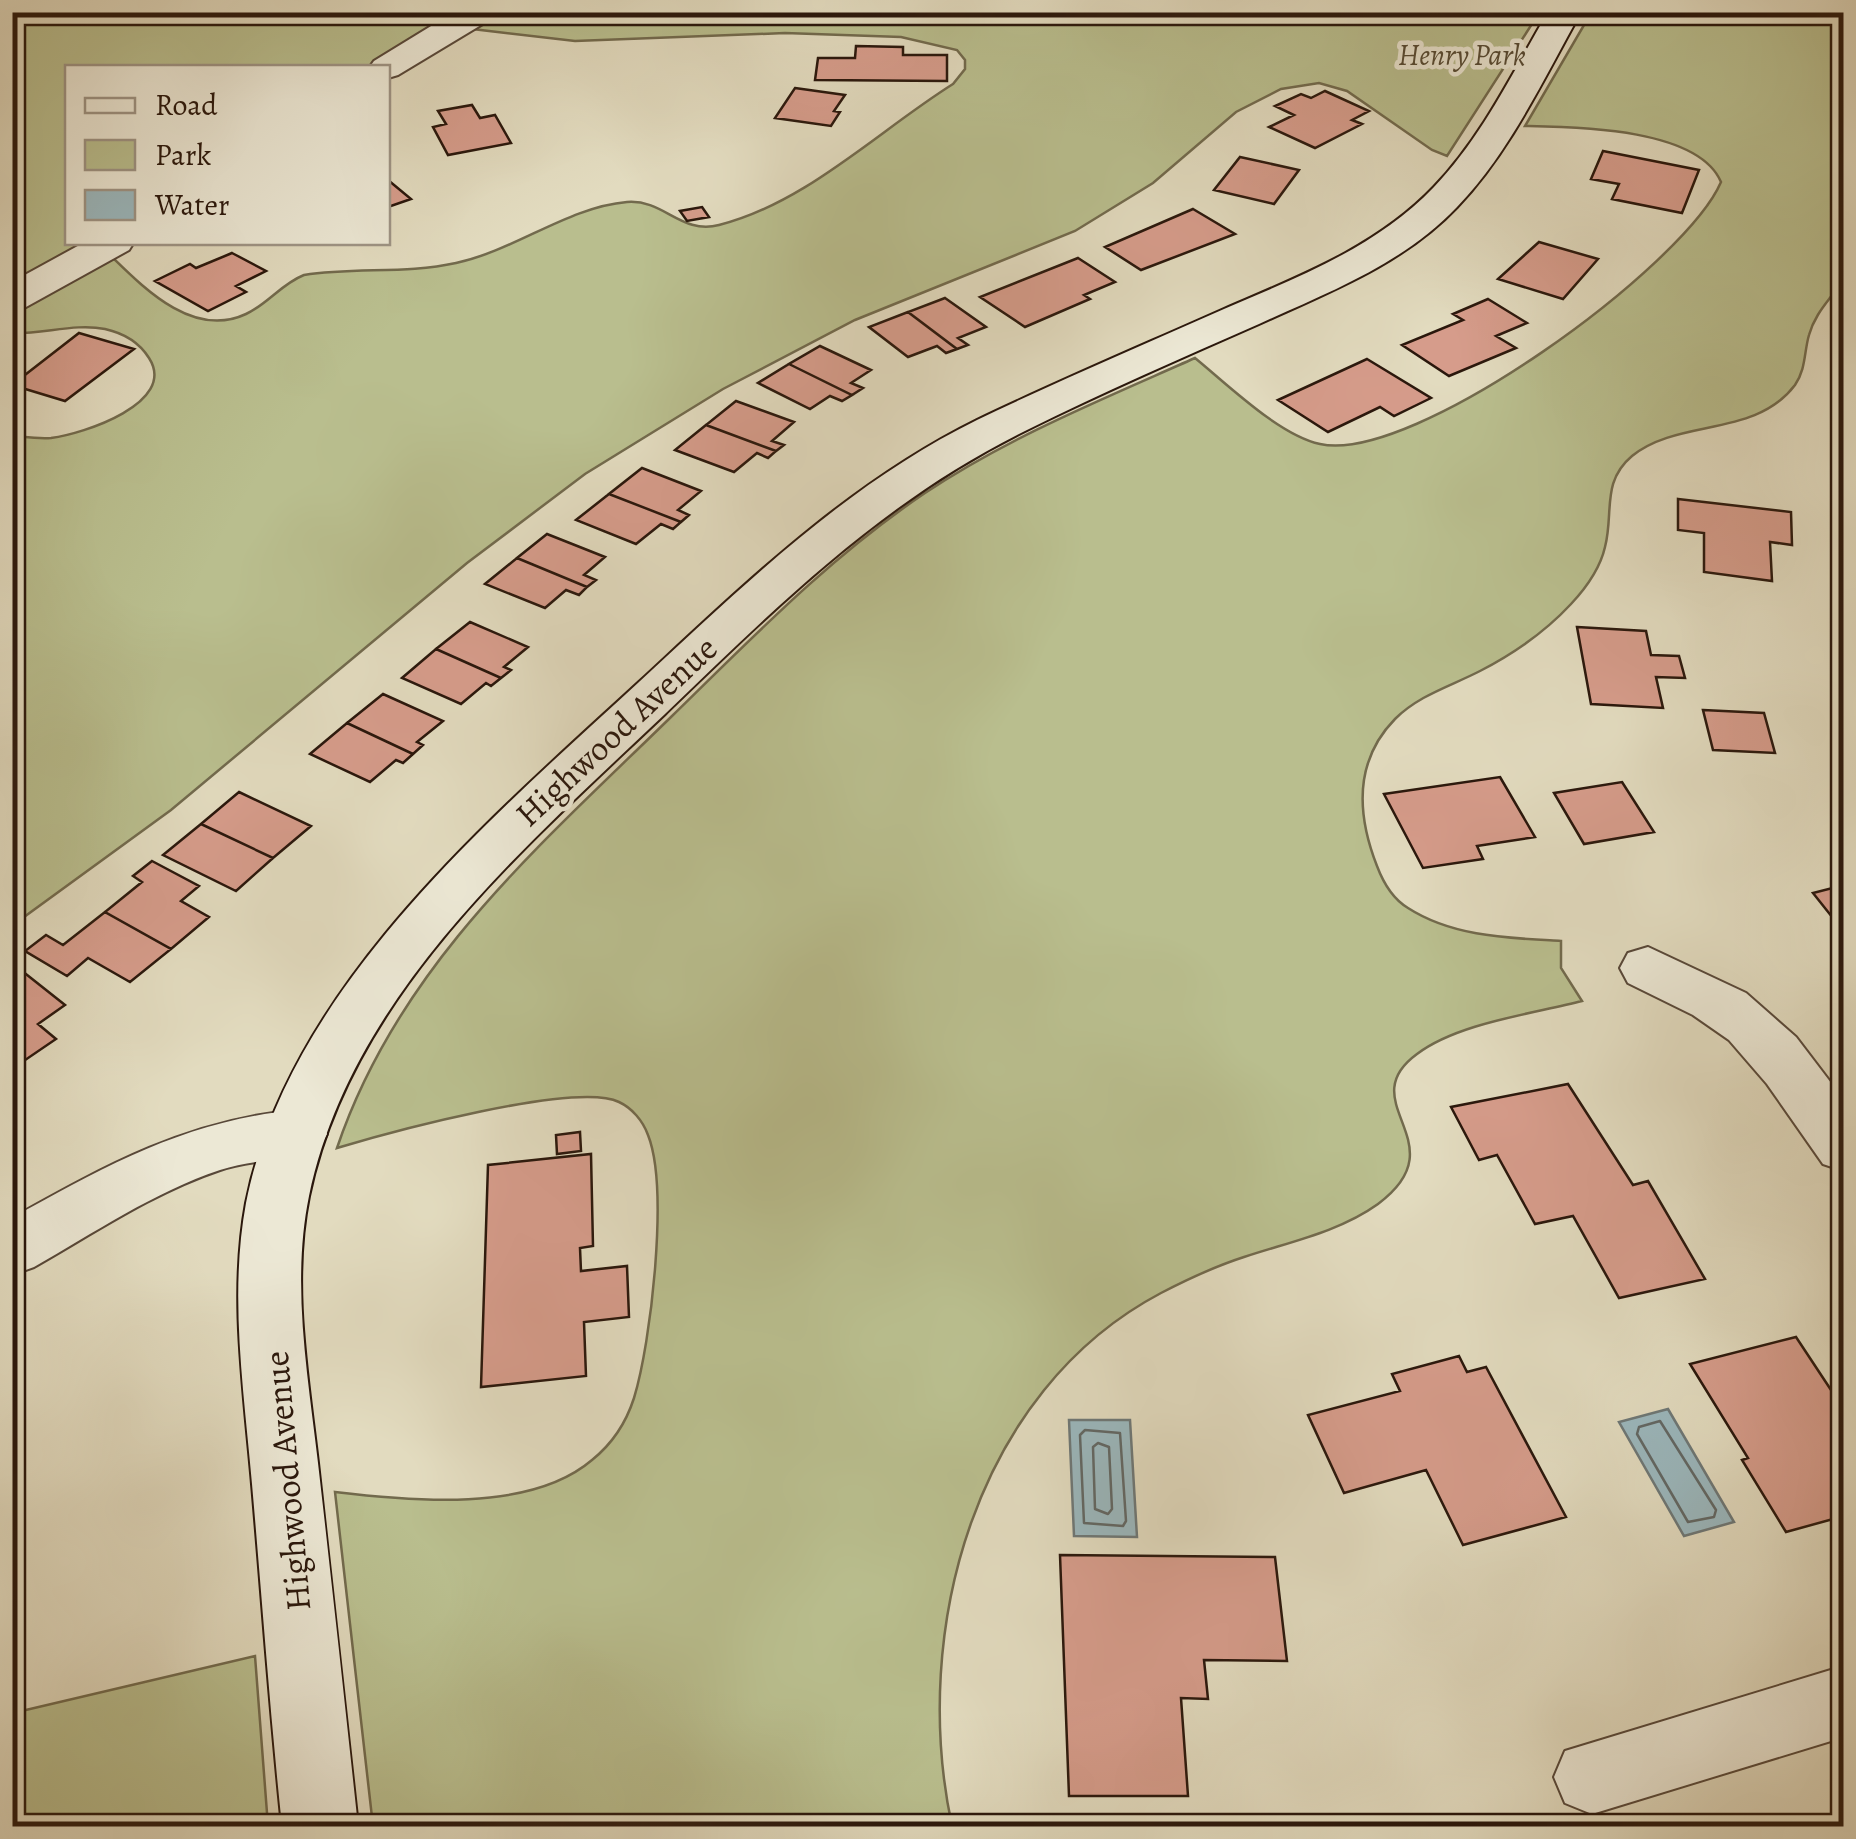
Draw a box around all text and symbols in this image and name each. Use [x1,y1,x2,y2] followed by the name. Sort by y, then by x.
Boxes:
[1398,35,1526,75] park label: Henry Park
[65,65,390,245] legend
[155,85,218,125] text: Road
[155,135,211,175] text: Park
[154,185,229,225] text: Water
[504,625,728,837] street label: Highwood Avenue
[252,1349,322,1613] street label: Highwood Avenue

